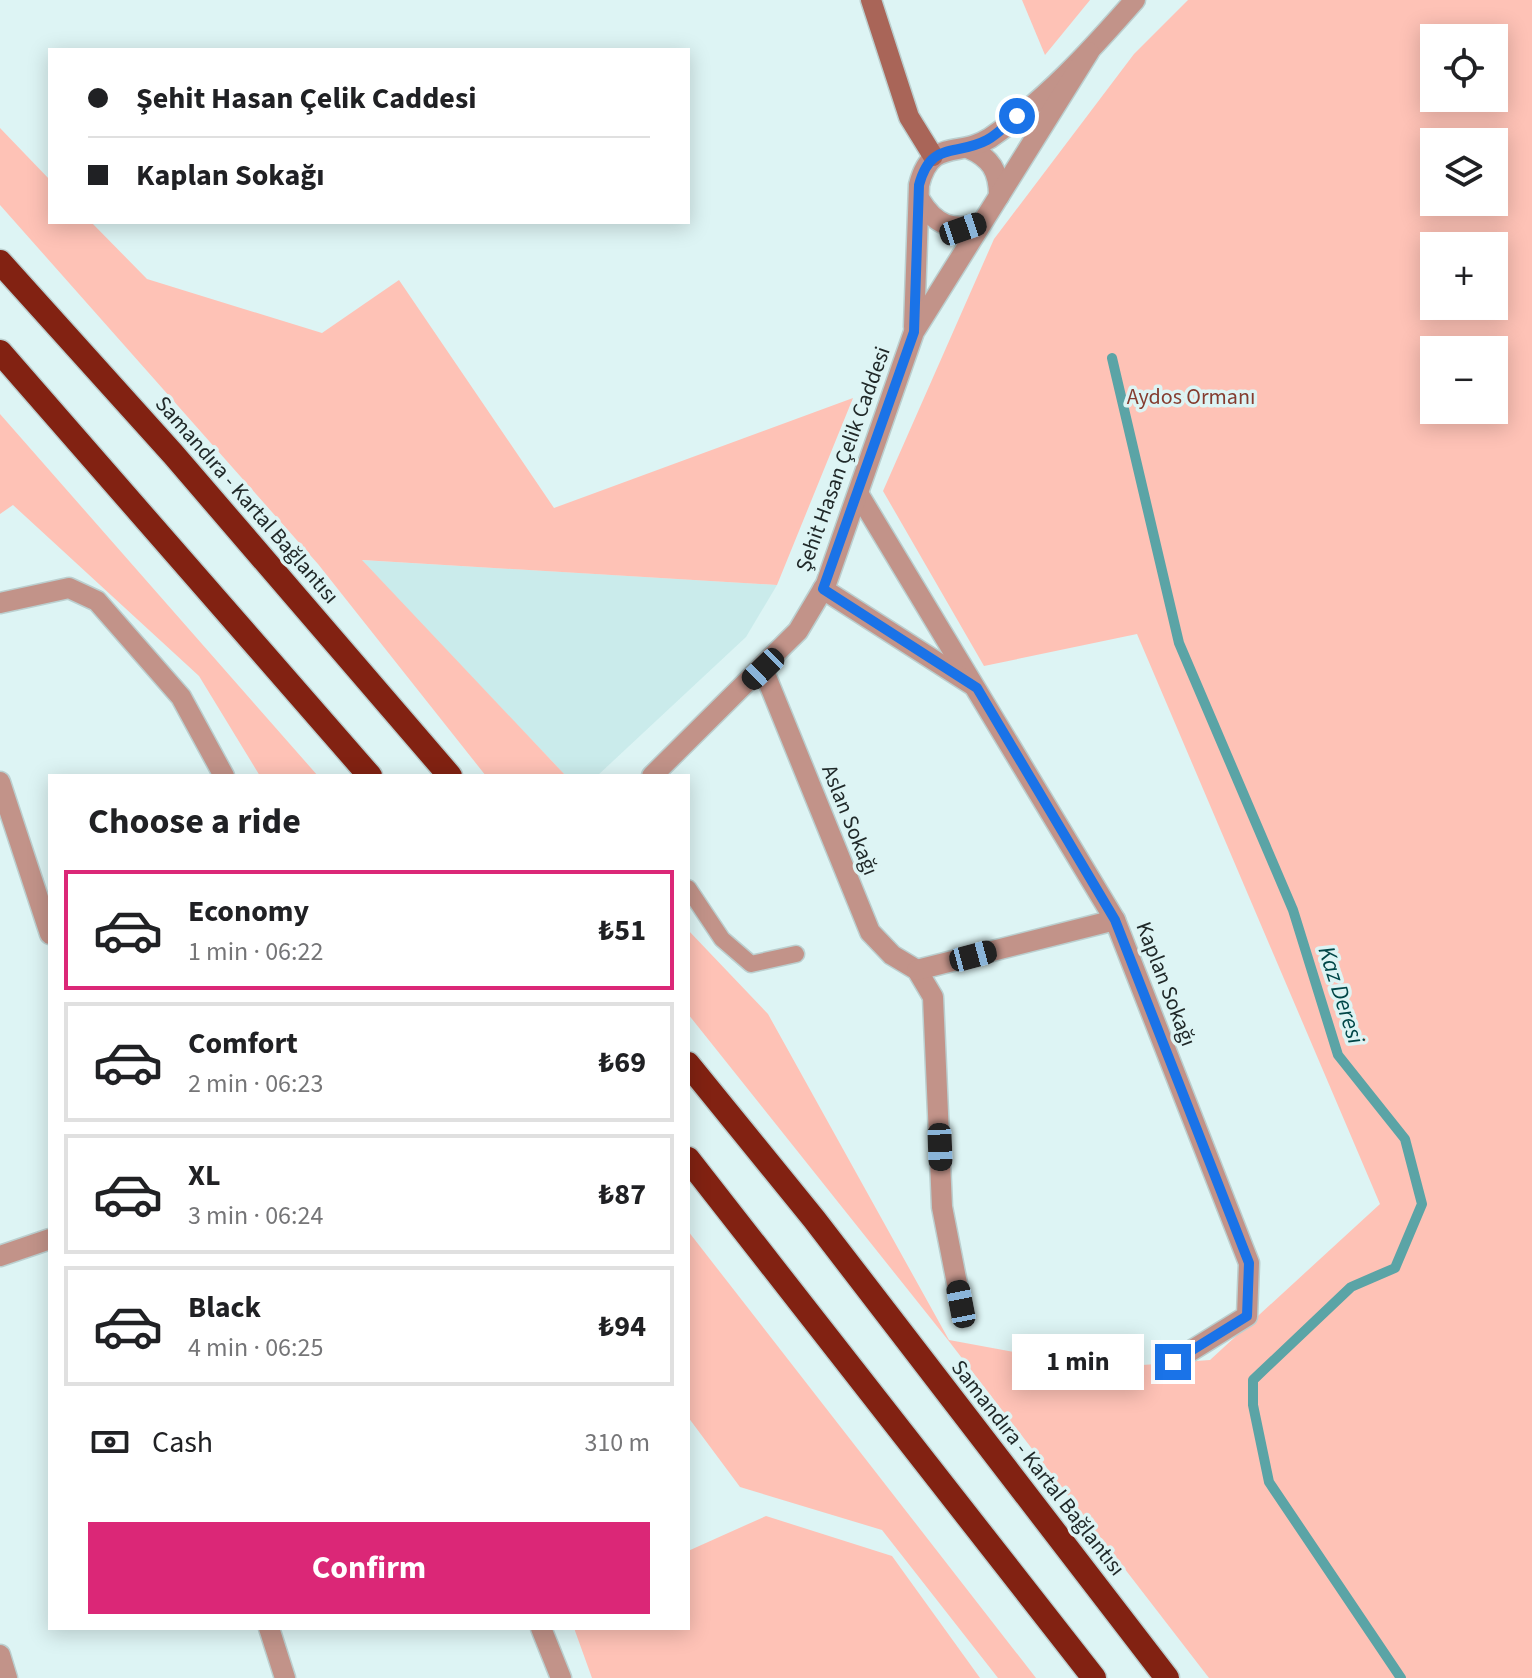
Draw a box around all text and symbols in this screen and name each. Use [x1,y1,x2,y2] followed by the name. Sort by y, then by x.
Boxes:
[1420,24,1508,424] map controls
[1420,24,1508,112] button: locate
[136,77,476,120] text: Şehit Hasan Çelik Caddesi
[999,98,1035,134] route start
[1420,128,1508,216] button: layers
[136,154,325,197] text: Kaplan Sokağı
[936,210,990,248] car
[1420,232,1508,320] button: +
[1420,336,1508,424] button: −
[787,342,899,576] street label: Şehit Hasan Çelik Caddesi
[1127,381,1255,413] park label: Aydos Ormanı
[147,389,347,611] street label: Samandıra - Kartal Bağlantısı
[737,644,789,694] car
[813,760,887,880] street label: Aslan Sokağı
[88,796,301,847] text: Choose a ride
[188,890,309,933] text: Economy
[92,894,164,966] icon: car
[598,909,646,952] text: ₺51
[1128,917,1204,1051] street label: Kaplan Sokağı
[188,933,323,970] text: 1 min · 06:22
[947,938,999,974] car
[1309,941,1373,1049] water label: Kaz Deresi
[188,1022,298,1065] text: Comfort
[92,1026,164,1098] icon: car
[598,1041,646,1084] text: ₺69
[188,1065,323,1102] text: 2 min · 06:23
[927,1123,953,1171] car
[188,1154,221,1197] text: XL
[92,1158,164,1230] icon: car
[598,1173,646,1216] text: ₺87
[188,1197,323,1234] text: 3 min · 06:24
[945,1278,977,1330] car
[188,1286,261,1329] text: Black
[92,1290,164,1362] icon: car
[598,1305,646,1348] text: ₺94
[188,1329,323,1366] text: 4 min · 06:25
[1013,1334,1145,1390] callout: 1 min
[1046,1343,1110,1380] text: 1 min
[1155,1344,1191,1380] route end
[943,1353,1133,1583] street label: Samandıra - Kartal Bağlantısı
[88,1420,132,1464] icon: cash
[152,1421,213,1464] text: Cash
[584,1424,650,1461] text: 310 m
[88,1522,650,1614] button: Confirm

